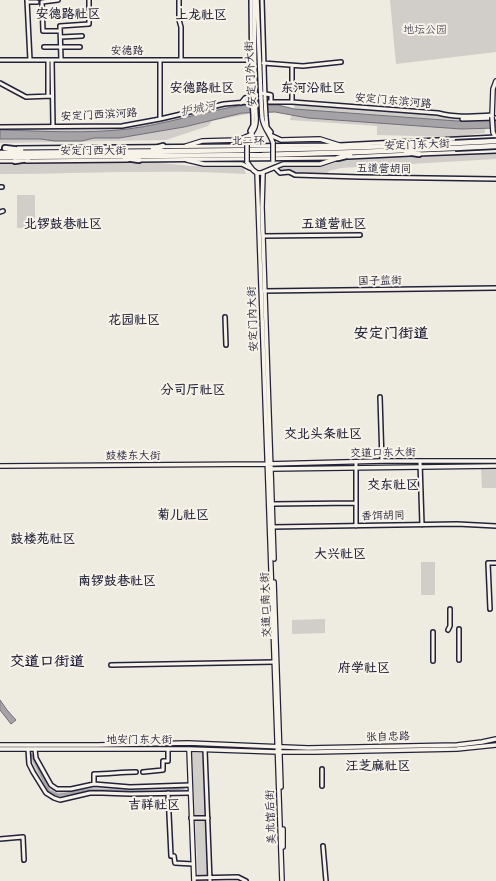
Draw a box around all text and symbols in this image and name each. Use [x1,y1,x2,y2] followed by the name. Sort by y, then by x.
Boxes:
[36,6,100,22] district label: 安德路社区
[175,7,227,23] district label: 上龙社区
[403,23,447,37] park label: 地坛公园
[243,41,259,107] street label: 安定门外大街
[111,44,143,58] street label: 安德路
[170,80,234,96] district label: 安德路社区
[281,80,345,96] district label: 东河沿社区
[354,91,432,111] street label: 安定门东滨河路
[179,98,217,120] water label: 护城河
[60,106,138,124] street label: 安定门西滨河路
[232,134,264,148] street label: 北二环
[384,137,450,153] street label: 安定门东大街
[60,144,126,158] street label: 安定门西大街
[356,162,412,176] street label: 五道营胡同
[24,216,102,232] district label: 北锣鼓巷社区
[302,216,366,232] district label: 五道营社区
[358,274,402,288] street label: 国子监街
[245,286,261,352] street label: 安定门内大街
[108,312,160,328] district label: 花园社区
[354,325,428,343] district label: 安定门街道
[161,382,225,398] district label: 分司厅社区
[284,426,362,442] district label: 交北头条社区
[350,446,416,460] street label: 交道口东大街
[106,449,160,463] street label: 鼓楼东大街
[367,477,419,493] district label: 交东社区
[157,507,209,523] district label: 菊儿社区
[361,509,405,523] street label: 香饵胡同
[11,531,75,547] district label: 鼓楼苑社区
[314,546,366,562] district label: 大兴社区
[258,572,274,638] street label: 交道口南大街
[78,573,156,589] district label: 南锣鼓巷社区
[10,653,84,671] district label: 交道口街道
[338,660,390,676] district label: 府学社区
[366,730,410,744] street label: 张自忠路
[106,733,172,747] street label: 地安门东大街
[346,758,410,774] district label: 汪芝麻社区
[263,789,279,845] street label: 美术馆后街
[128,797,180,813] district label: 吉祥社区

